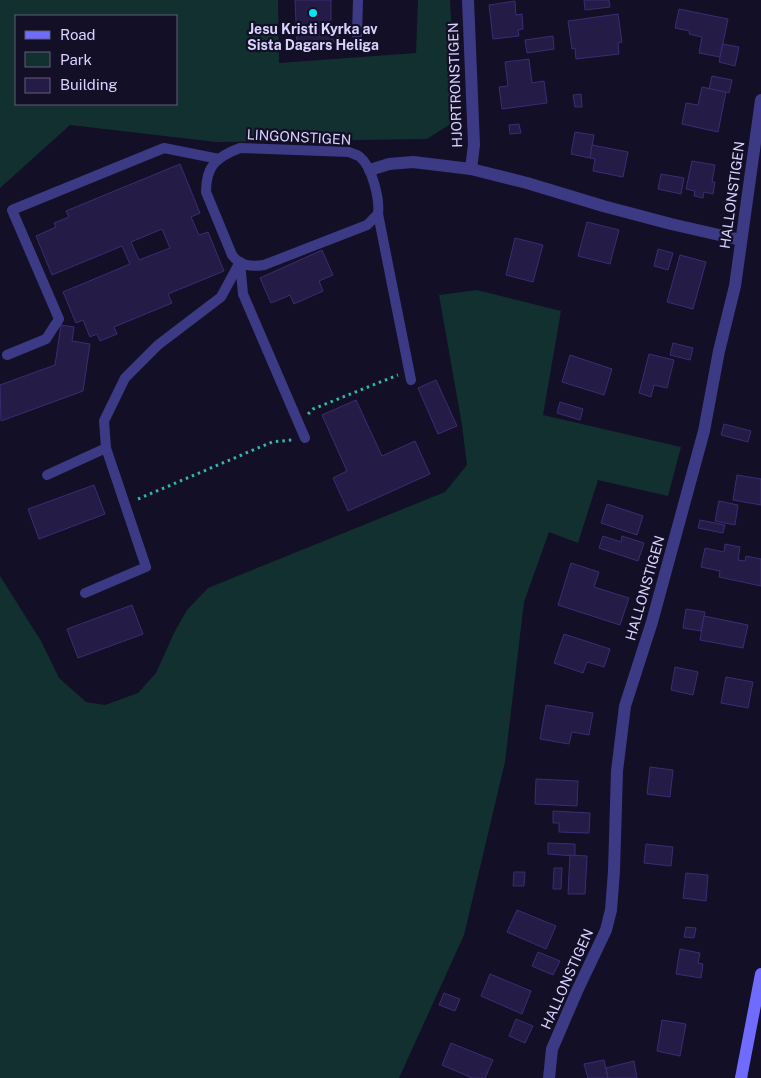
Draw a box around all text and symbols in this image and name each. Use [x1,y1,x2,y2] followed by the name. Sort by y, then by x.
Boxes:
[307,7,319,19] marker: Jesu Kristi Kyrka av Sista Dagars Heliga
[15,15,178,105] legend
[247,21,379,53] place label: Jesu Kristi Kyrka av Sista Dagars Heliga
[445,22,465,148] street label: HJORTRONSTIGEN
[60,26,96,43] text: Road
[60,51,92,68] text: Park
[60,76,118,93] text: Building
[246,126,352,148] street label: LINGONSTIGEN
[717,140,747,250] street label: HALLONSTIGEN
[622,534,668,642] street label: HALLONSTIGEN
[538,926,596,1032] street label: HALLONSTIGEN

